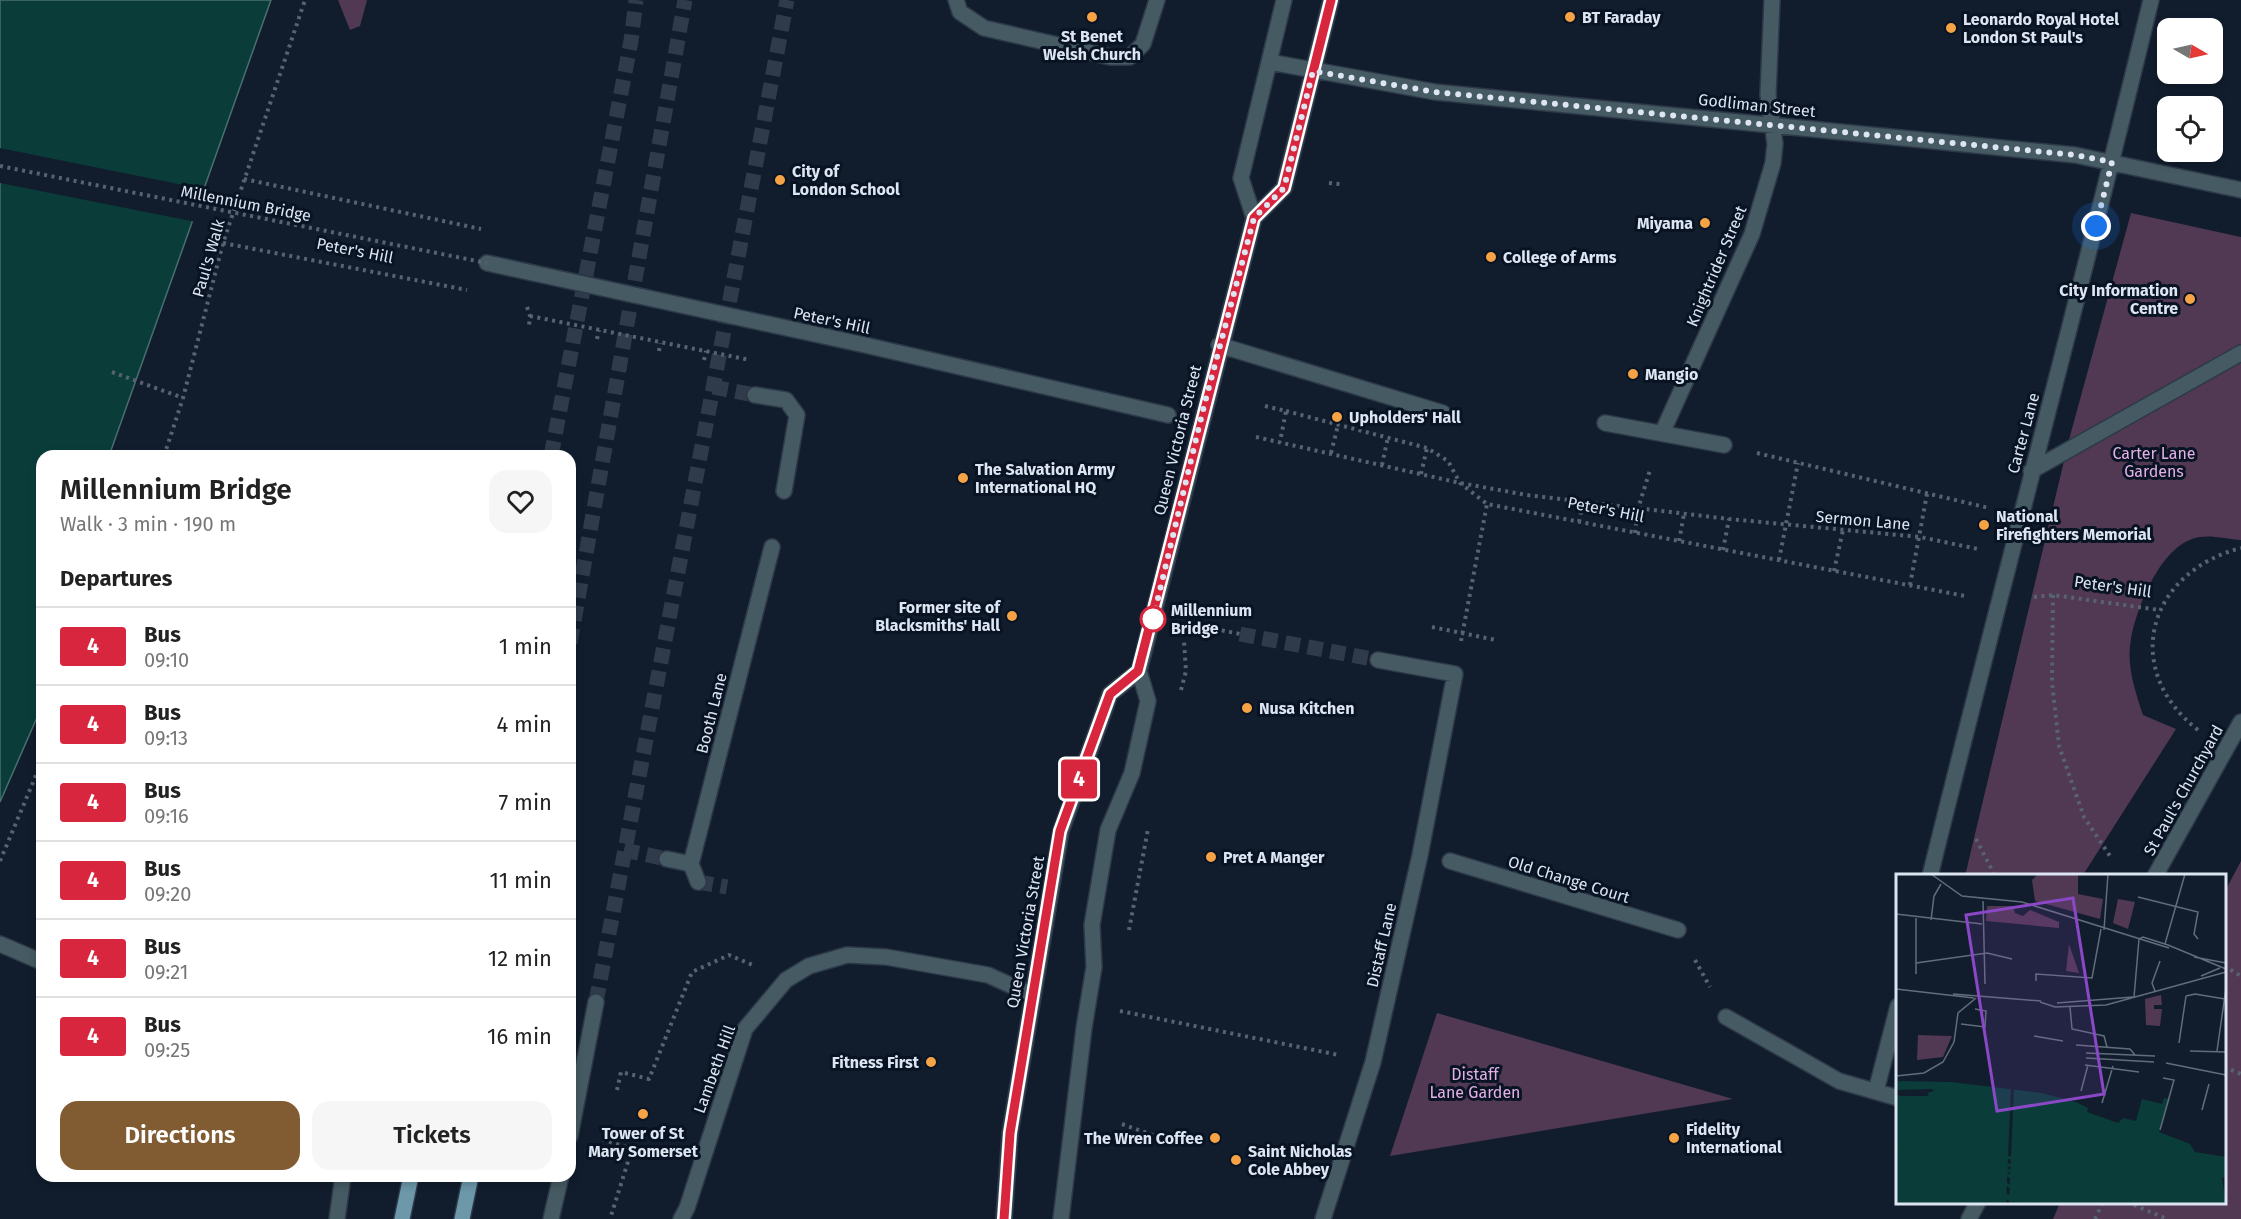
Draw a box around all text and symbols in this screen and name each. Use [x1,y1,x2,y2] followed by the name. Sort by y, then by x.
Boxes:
[1582,8,1661,27] place label: BT Faraday
[1085,10,1099,24] marker: St Benet Welsh Church
[1563,10,1577,24] marker: BT Faraday
[1963,10,2119,47] place label: Leonardo Royal Hotel London St Paul's
[2157,18,2223,84] north arrow
[2157,18,2223,162] map controls
[1944,21,1958,35] marker: Leonardo Royal Hotel London St Paul's
[1043,27,1141,64] place label: St Benet Welsh Church
[1697,90,1817,121] street label: Godliman Street
[2157,96,2223,162] button: locate
[792,162,900,199] place label: City of London School
[773,173,787,187] marker: City of London School
[179,182,313,225] street label: Millennium Bridge
[1682,203,1751,330] street label: Knightrider Street
[2081,211,2111,241] your location
[1637,214,1693,233] place label: Miyama
[188,216,229,299] street label: Paul's Walk
[1698,216,1712,230] marker: Miyama
[315,234,395,267] street label: Peter's Hill
[1503,248,1617,267] place label: College of Arms
[1484,250,1498,264] marker: College of Arms
[2059,281,2178,318] place label: City Information Centre
[2183,292,2197,306] marker: City Information Centre
[792,303,872,338] street label: Peter's Hill
[1150,363,1205,517] street label: Queen Victoria Street
[1645,365,1698,384] place label: Mangio
[1626,367,1640,381] marker: Mangio
[2004,391,2043,476] street label: Carter Lane
[1349,408,1461,427] place label: Upholders' Hall
[1330,410,1344,424] marker: Upholders' Hall
[2113,444,2195,481] park label: Carter Lane Gardens
[975,460,1116,497] place label: The Salvation Army International HQ
[489,470,552,533] button: heart
[956,471,970,485] marker: The Salvation Army International HQ
[60,473,292,506] text: Millennium Bridge
[1566,493,1646,526] street label: Peter's Hill
[1815,507,1911,534] street label: Sermon Lane
[1996,507,2152,544] place label: National Firefighters Memorial
[60,512,236,536] text: Walk · 3 min · 190 m
[1977,518,1991,532] marker: National Firefighters Memorial
[60,565,172,592] text: Departures
[2073,572,2153,601] street label: Peter's Hill
[875,598,1001,635] place label: Former site of Blacksmiths' Hall
[1171,601,1252,638] place label: Millennium Bridge
[1140,606,1166,632] marker: Millennium Bridge
[1005,609,1019,623] marker: Former site of Blacksmiths' Hall
[144,621,181,648] text: Bus
[87,633,99,659] text: 4
[499,633,552,660] text: 1 min
[144,648,189,672] text: 09:10
[692,671,731,755] street label: Booth Lane
[144,699,181,726] text: Bus
[1259,699,1354,718] place label: Nusa Kitchen
[1240,701,1254,715] marker: Nusa Kitchen
[87,711,99,737] text: 4
[497,711,552,738] text: 4 min
[2140,722,2227,859] street label: St Paul's Churchyard
[144,726,188,750] text: 09:13
[1060,760,1098,798] line badge: 4
[1073,766,1085,792] text: 4
[144,777,181,804] text: Bus
[87,789,99,815] text: 4
[498,789,552,816] text: 7 min
[144,804,189,828] text: 09:16
[1223,848,1325,867] place label: Pret A Manger
[1204,850,1218,864] marker: Pret A Manger
[1506,852,1632,907] street label: Old Change Court
[1003,854,1048,1010] street label: Queen Victoria Street
[144,855,181,882] text: Bus
[87,867,99,893] text: 4
[489,867,552,894] text: 11 min
[1896,874,2226,1204] inset map
[144,882,191,906] text: 09:20
[1363,901,1400,989] street label: Distaff Lane
[144,933,181,960] text: Bus
[87,945,99,971] text: 4
[488,945,552,972] text: 12 min
[144,960,188,984] text: 09:21
[144,1011,181,1038] text: Bus
[690,1022,739,1116] street label: Lambeth Hill
[87,1023,99,1049] text: 4
[487,1023,552,1050] text: 16 min
[144,1038,190,1062] text: 09:25
[832,1053,920,1072] place label: Fitness First
[924,1055,938,1069] marker: Fitness First
[1429,1065,1521,1102] park label: Distaff Lane Garden
[60,1101,300,1170] button: Directions
[312,1101,552,1170] button: Tickets
[636,1107,650,1121] marker: Tower of St Mary Somerset
[1686,1120,1782,1157] place label: Fidelity International
[588,1124,699,1161] place label: Tower of St Mary Somerset
[1084,1129,1203,1148] place label: The Wren Coffee
[1208,1131,1222,1145] marker: The Wren Coffee
[1667,1131,1681,1145] marker: Fidelity International
[1248,1142,1352,1179] place label: Saint Nicholas Cole Abbey
[1229,1153,1243,1167] marker: Saint Nicholas Cole Abbey

